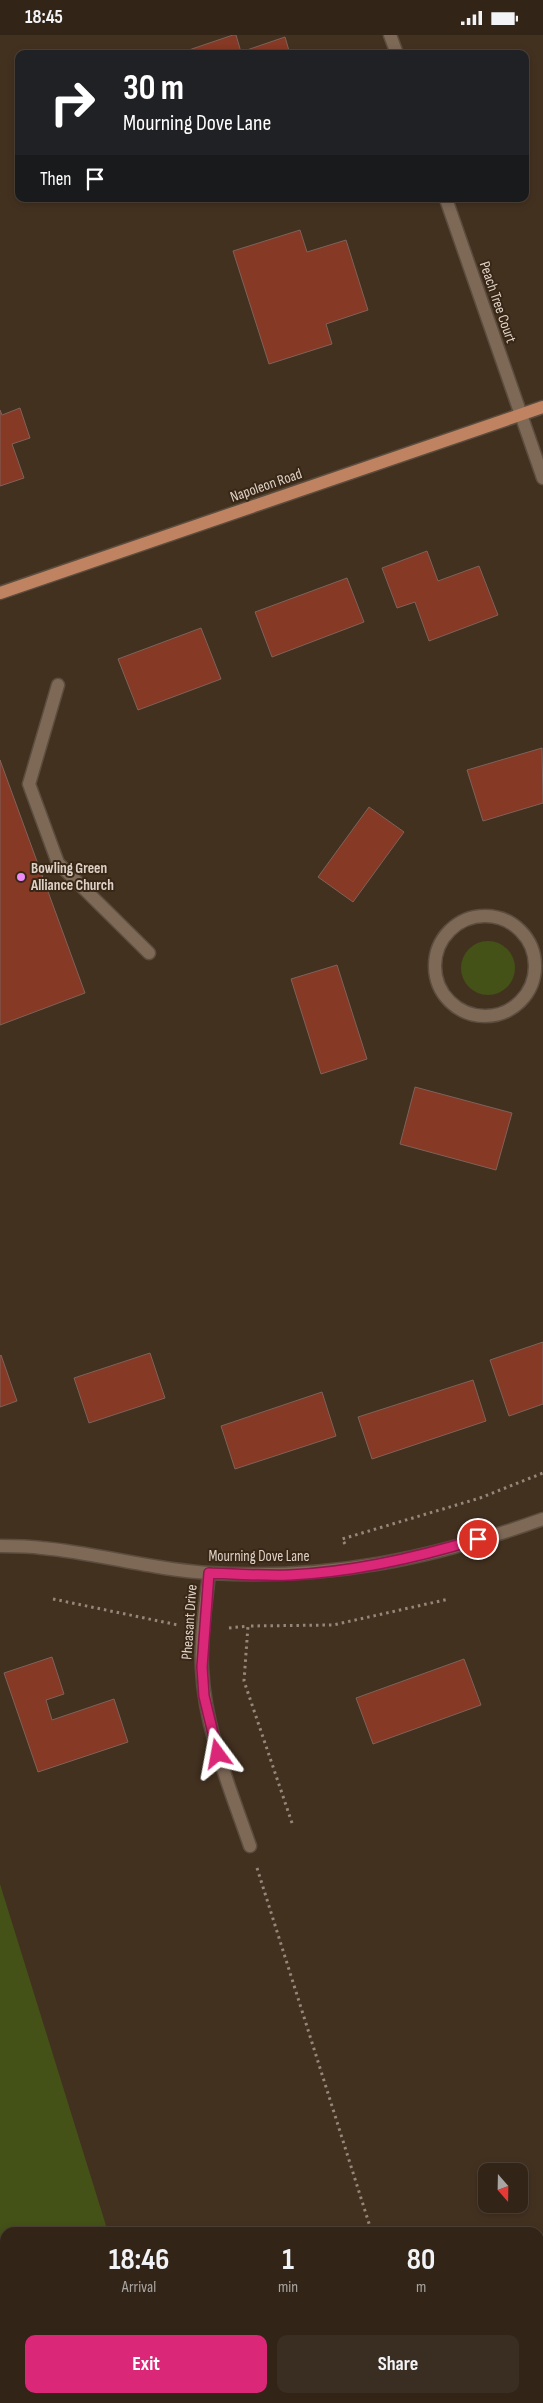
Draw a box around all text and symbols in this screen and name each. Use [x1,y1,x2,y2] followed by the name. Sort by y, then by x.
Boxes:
[25,6,63,29] text: 18:45
[123,67,184,110] text: 30 m
[40,70,105,135] icon: right
[123,110,271,137] text: Mourning Dove Lane
[81,165,109,193] icon: arrive
[40,168,71,191] text: Then
[475,259,521,346] street label: Peach Tree Court
[228,464,305,507] street label: Napoleon Road
[30,859,114,895] place label: Bowling Green Alliance Church
[15,871,27,883] marker: Bowling Green Alliance Church
[457,1518,499,1560] pin
[464,1525,492,1553] icon: arrive
[208,1547,310,1566] street label: Mourning Dove Lane
[177,1584,202,1660] street label: Pheasant Drive
[191,1727,243,1779] position arrow
[478,2163,528,2213] north arrow
[478,2163,528,2213] map controls
[109,2242,169,2278] text: 18:46
[282,2242,294,2278] text: 1
[407,2242,435,2278] text: 80
[122,2278,156,2297] text: Arrival
[278,2278,298,2297] text: min
[416,2278,426,2297] text: m
[25,2335,267,2393] button: Exit
[277,2335,519,2393] button: Share

